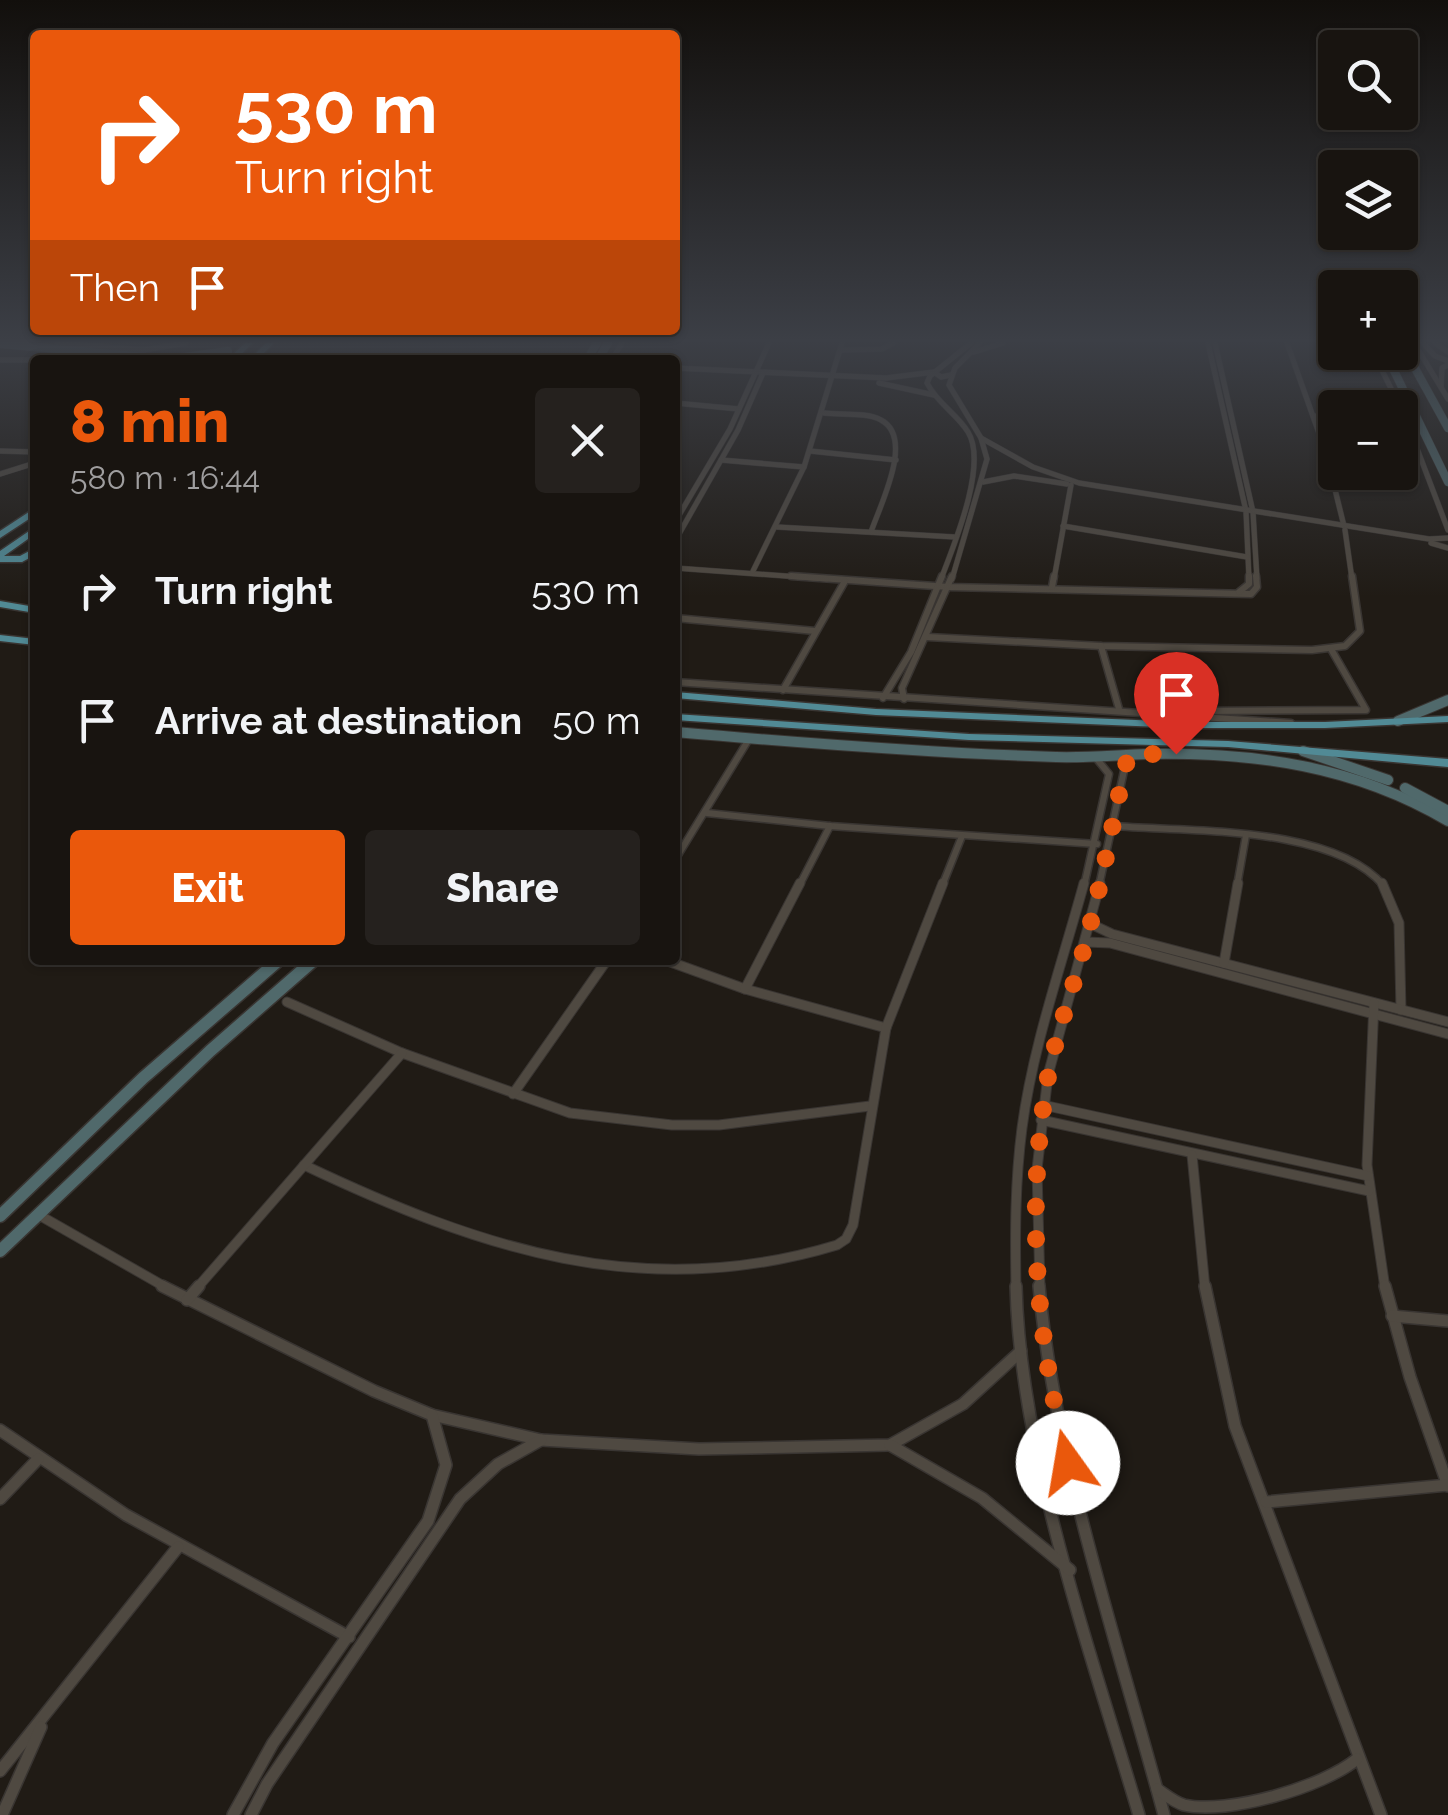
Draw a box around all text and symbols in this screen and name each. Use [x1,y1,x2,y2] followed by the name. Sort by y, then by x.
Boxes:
[1318,30,1418,490] map controls
[1318,30,1418,130] button: search
[235,67,438,149] text: 530 m
[70,70,200,200] icon: right
[1318,150,1418,250] button: layers
[235,151,433,204] text: Turn right
[180,260,235,315] icon: arrive
[70,265,160,310] text: Then
[1318,270,1418,370] button: +
[70,386,229,456] text: 8 min
[535,388,640,493] button: close
[1318,390,1418,490] button: −
[70,459,260,496] text: 580 m · 16:44
[70,563,125,618] icon: right
[155,568,332,613] text: Turn right
[531,568,640,613] text: 530 m
[1134,652,1219,755] pin
[1149,667,1204,722] icon: arrive
[70,693,125,748] icon: arrive
[155,698,522,743] text: Arrive at destination
[552,698,641,743] text: 50 m
[70,830,345,945] button: Exit
[365,830,640,945] button: Share
[1016,1411,1120,1515] position arrow

